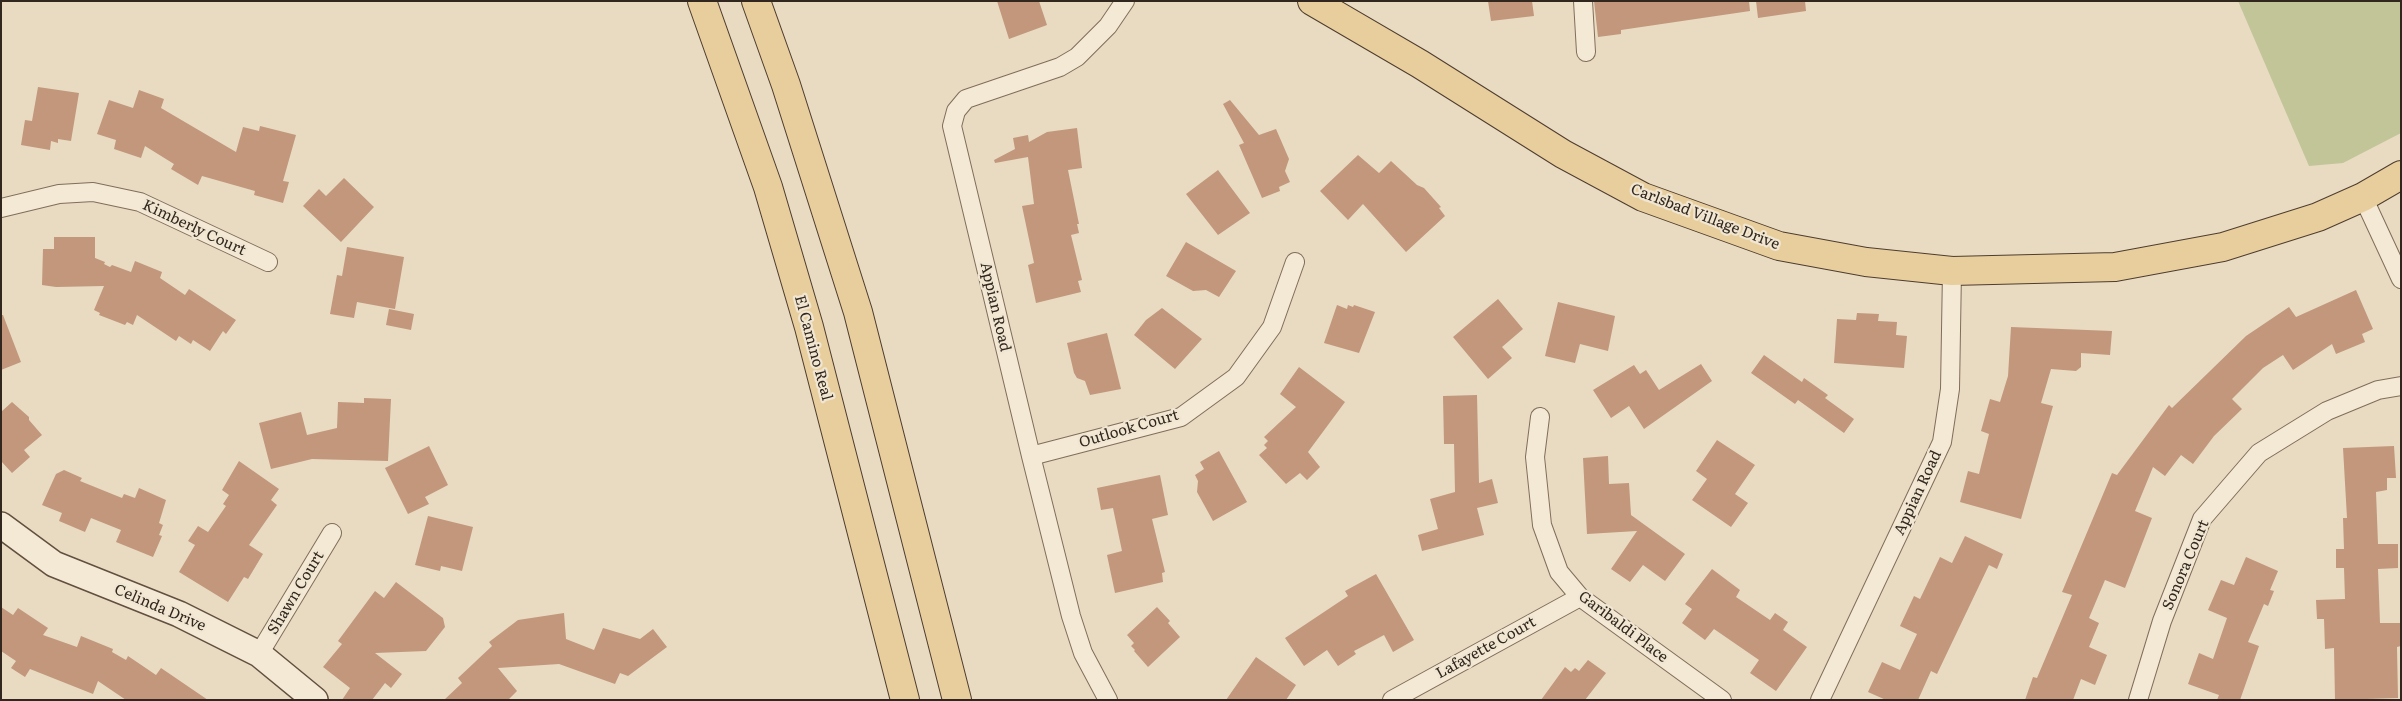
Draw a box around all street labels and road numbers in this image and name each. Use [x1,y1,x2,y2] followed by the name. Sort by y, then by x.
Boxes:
[1628,180,1782,254] street label: Carlsbad Village Drive
[139,196,249,260] street label: Kimberly Court
[976,260,1014,354] street label: Appian Road
[790,293,836,403] street label: El Camino Real
[1077,406,1181,452] street label: Outlook Court
[1891,448,1945,538] street label: Appian Road
[2159,517,2213,613] street label: Sonora Court
[264,548,328,638] street label: Shawn Court
[112,581,208,635] street label: Celinda Drive
[1575,587,1671,667] street label: Garibaldi Place
[1433,613,1539,683] street label: Lafayette Court

